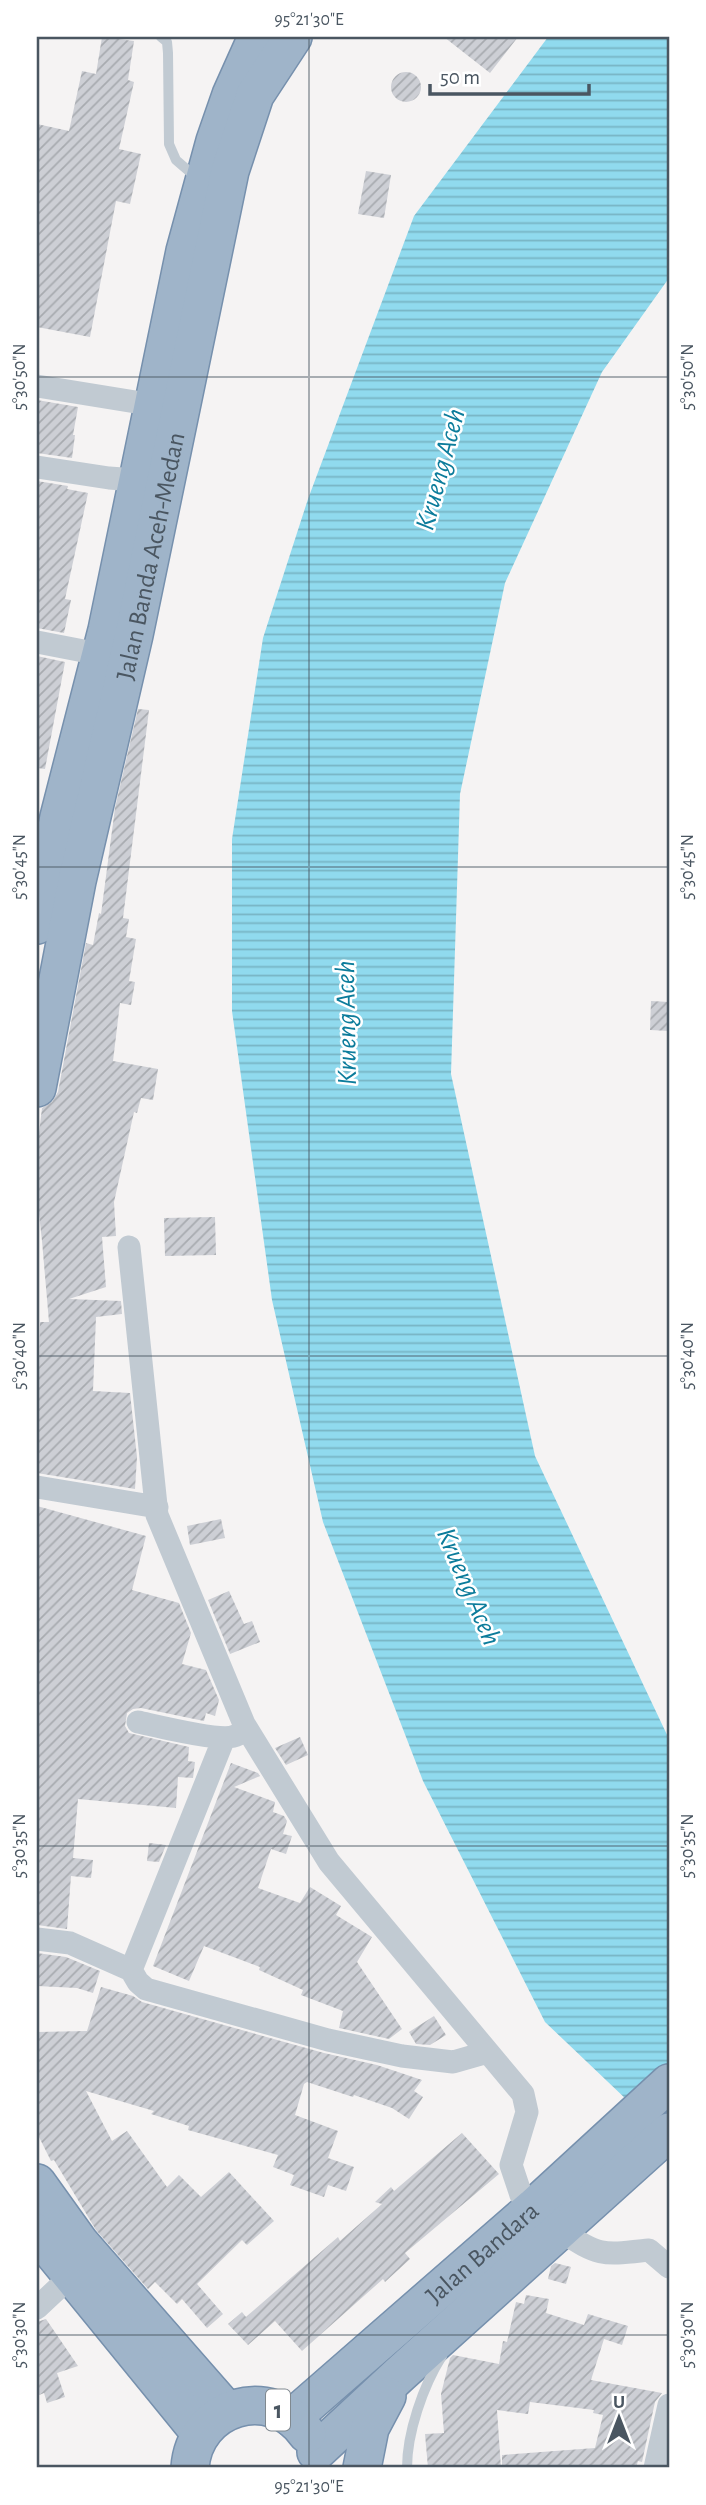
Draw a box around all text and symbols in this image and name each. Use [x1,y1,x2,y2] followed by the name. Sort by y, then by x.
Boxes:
[274,11,344,29] text: 95°21'30"E
[430,52,589,96] scale bar
[440,67,480,88] text: 50 m
[11,343,29,411] text: 5°30'50"N
[679,343,697,411] text: 5°30'50"N
[411,406,471,533] water label: Krueng Aceh
[112,430,190,683] street label: Jalan Banda Aceh-Medan
[11,834,29,900] text: 5°30'45"N
[679,834,697,900] text: 5°30'45"N
[332,960,362,1086] water label: Krueng Aceh
[11,1322,29,1390] text: 5°30'40"N
[679,1322,697,1390] text: 5°30'40"N
[431,1524,505,1650] water label: Krueng Aceh
[11,1814,29,1878] text: 5°30'35"N
[679,1814,697,1878] text: 5°30'35"N
[421,2197,544,2309] street label: Jalan Bandara
[11,2302,29,2368] text: 5°30'30"N
[679,2302,697,2368] text: 5°30'30"N
[584,2382,654,2452] north arrow
[266,2390,290,2430] road number: 1
[613,2393,625,2412] text: U
[274,2478,344,2496] text: 95°21'30"E

